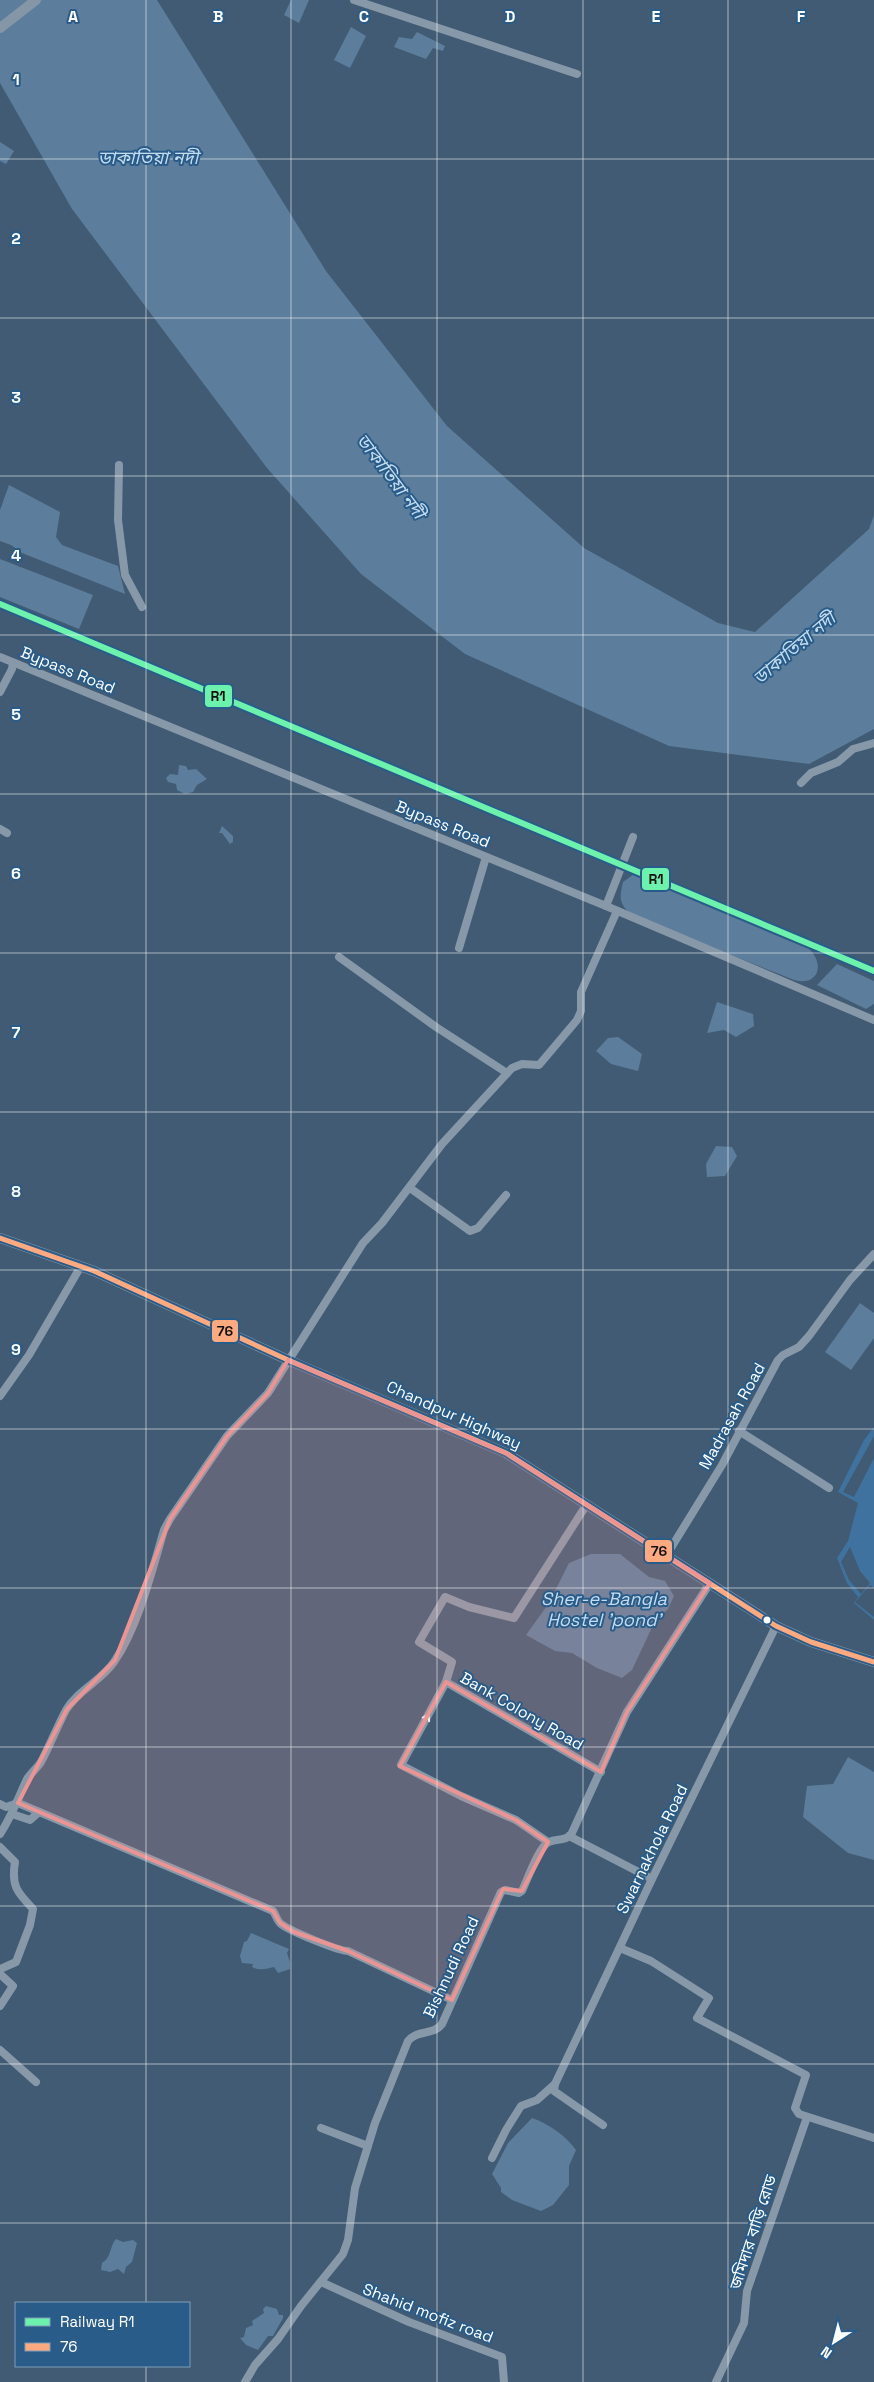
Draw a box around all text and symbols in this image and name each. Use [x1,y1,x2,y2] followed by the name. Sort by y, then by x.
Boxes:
[68,6,78,27] text: A
[213,6,223,27] text: B
[359,6,369,27] text: C
[505,6,515,27] text: D
[652,6,661,27] text: E
[797,6,806,27] text: F
[12,69,20,90] text: 1
[98,146,202,169] water label: ডাকাতিয়া নদী
[11,228,21,249] text: 2
[11,387,21,408] text: 3
[352,429,432,526] water label: ডাকাতিয়া নদী
[11,545,21,566] text: 4
[748,605,842,689] water label: ডাকাতিয়া নদী
[18,642,118,698] street label: Bypass Road
[204,684,233,708] line badge: R1
[210,687,226,705] text: R1
[11,704,21,725] text: 5
[393,796,493,852] street label: Bypass Road
[11,863,21,884] text: 6
[641,867,670,891] line badge: R1
[648,870,664,888] text: R1
[12,1022,21,1043] text: 7
[11,1181,21,1202] text: 8
[211,1319,239,1343] line badge: 76
[217,1322,234,1340] text: 76
[11,1339,21,1360] text: 9
[694,1359,770,1473] street label: Madrasah Road
[383,1376,525,1454] street label: Chandpur Highway
[644,1539,673,1563] line badge: 76
[651,1542,668,1560] text: 76
[541,1587,668,1631] water label: Sher-e-Bangla Hostel 'pond'
[762,1615,772,1625] unlabelled marker
[457,1667,587,1755] street label: Bank Colony Road
[420,1713,430,1728] one-way arrow
[612,1781,692,1917] street label: Swarnakhola Road
[418,1913,484,2021] street label: Bishnudi Road
[724,2172,782,2293] street label: জমিদার বাড়ি রোড
[360,2278,496,2348] street label: Shahid mofiz road
[15,2302,190,2367] legend
[60,2312,135,2331] text: Railway R1
[809,2317,859,2367] north arrow
[60,2337,78,2356] text: 76
[817,2342,835,2363] text: N

